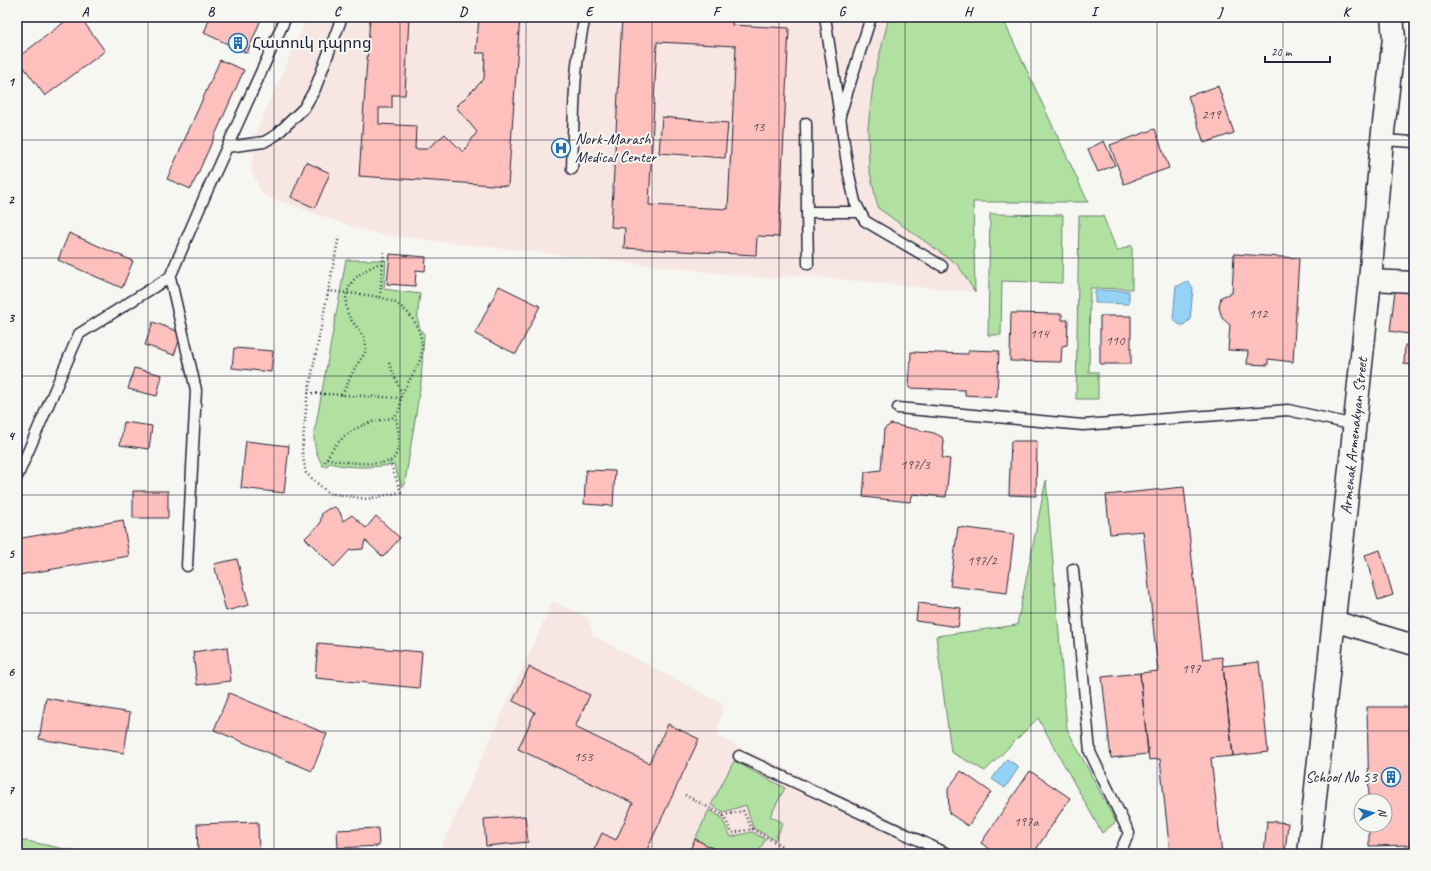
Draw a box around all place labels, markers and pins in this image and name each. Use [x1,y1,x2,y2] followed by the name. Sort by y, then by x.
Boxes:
[227,32,249,54] building icon: Հատուկ դպրոց
[252,33,372,53] place label: Հատուկ դպրոց
[575,129,657,167] place label: Nork-Marash Medical Center
[550,137,572,159] hospital icon: Nork-Marash Medical Center
[1380,766,1402,788] building icon: School No 53
[1305,767,1379,787] place label: School No 53

